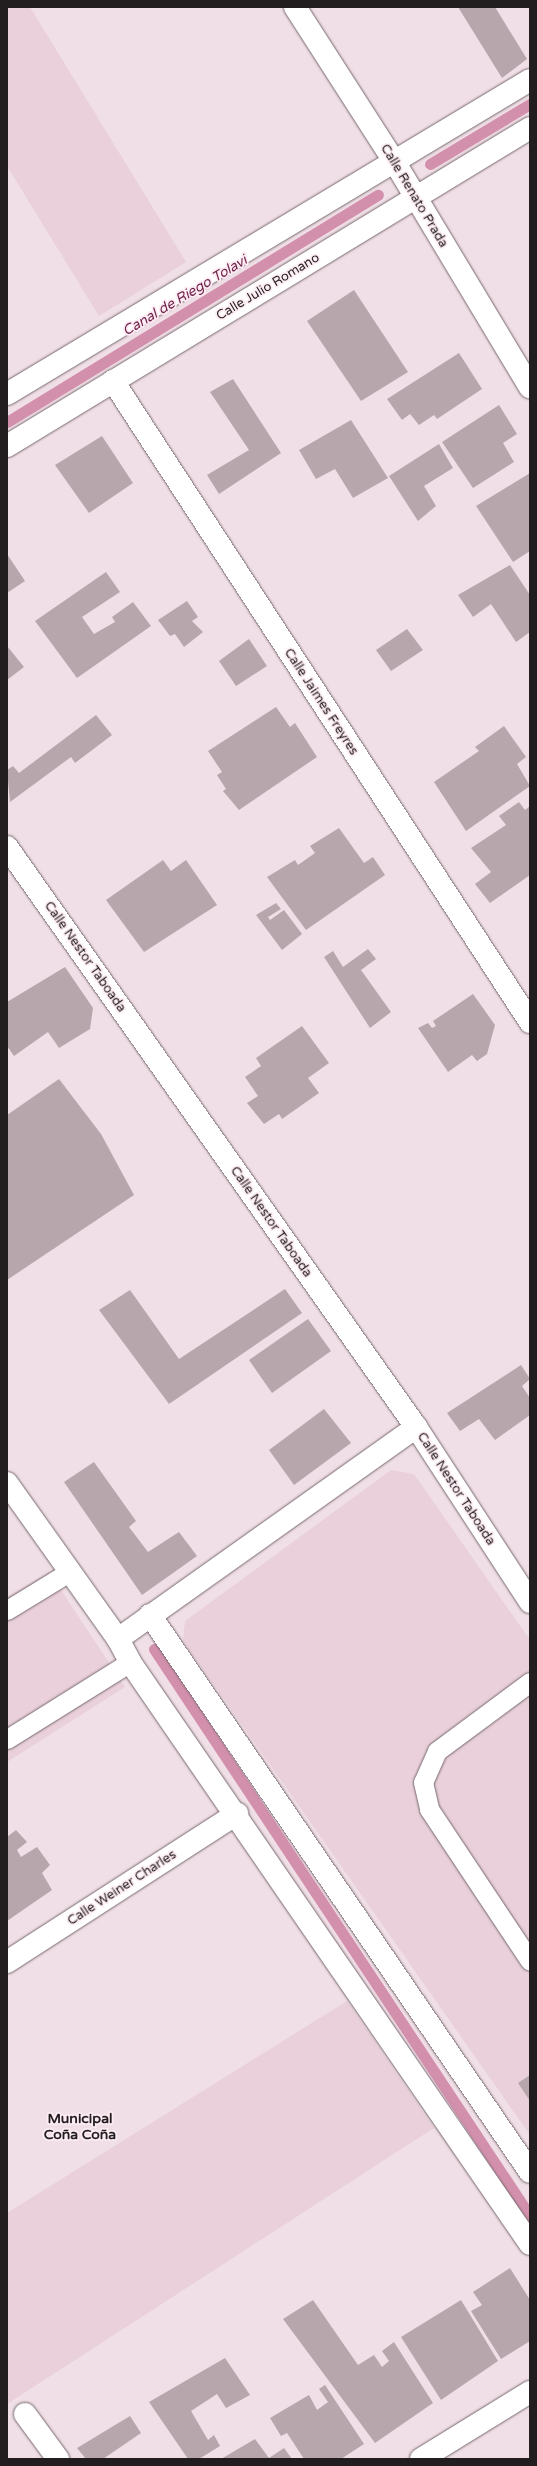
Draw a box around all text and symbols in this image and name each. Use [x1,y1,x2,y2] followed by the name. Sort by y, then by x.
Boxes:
[377,141,451,251] street label: Calle Renato Prada
[214,250,322,324] street label: Calle Julio Romano
[120,252,250,340] water label: Canal de Riego Tolavi
[281,646,361,758] street label: Calle Jaimes Freyres
[41,899,129,1015] street label: Calle Nestor Taboada
[227,1164,315,1280] street label: Calle Nestor Taboada
[414,1430,498,1548] street label: Calle Nestor Taboada
[65,1847,179,1929] street label: Calle Weiner Charles
[44,2111,116,2144] district label: Municipal Coña Coña

